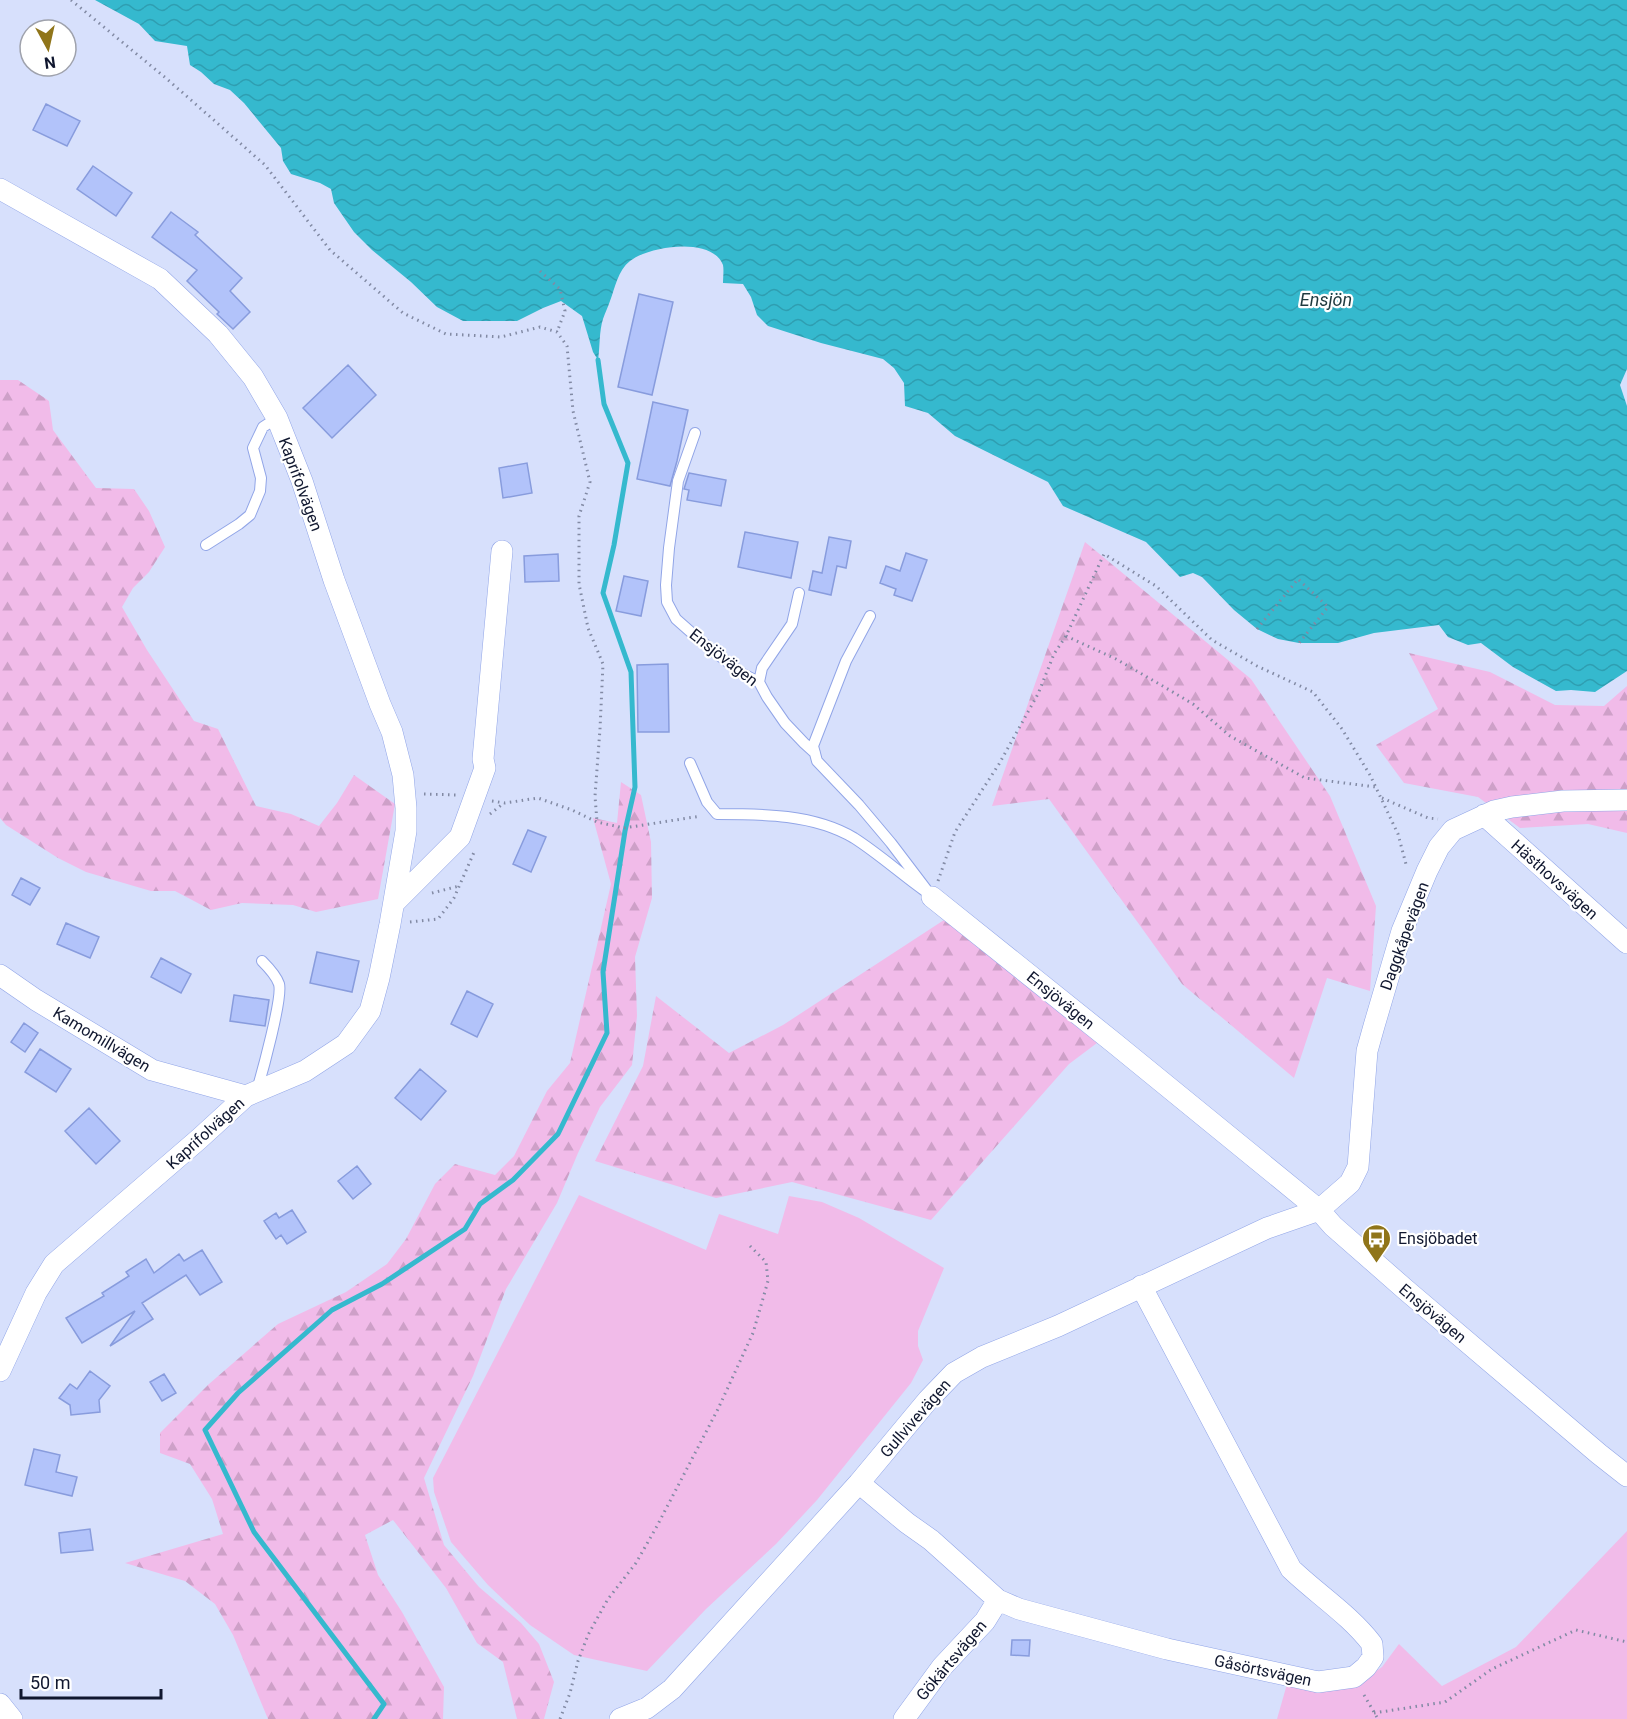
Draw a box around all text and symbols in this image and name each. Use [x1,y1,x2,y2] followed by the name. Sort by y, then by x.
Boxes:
[18,18,78,78] north arrow
[43,52,57,73] text: N
[1300,289,1352,310] water label: Ensjön
[275,435,326,534] street label: Kaprifolvägen
[686,625,762,690] street label: Ensjövägen
[1507,835,1602,923] street label: Hästhovsvägen
[1376,879,1433,993] street label: Daggkåpevägen
[1023,967,1098,1033] street label: Ensjövägen
[50,1003,154,1076] street label: Kamomillvägen
[162,1093,248,1173] street label: Kaprifolvägen
[1361,1222,1393,1264] bus stop icon: Ensjöbadet
[1398,1229,1478,1248] place label: Ensjöbadet
[1395,1280,1470,1347] street label: Ensjövägen
[876,1375,955,1461] street label: Gullvivevägen
[912,1616,990,1704] street label: Gökärtsvägen
[1213,1651,1313,1690] street label: Gåsörtsvägen
[21,1662,160,1700] scale bar
[30,1672,70,1693] text: 50 m

